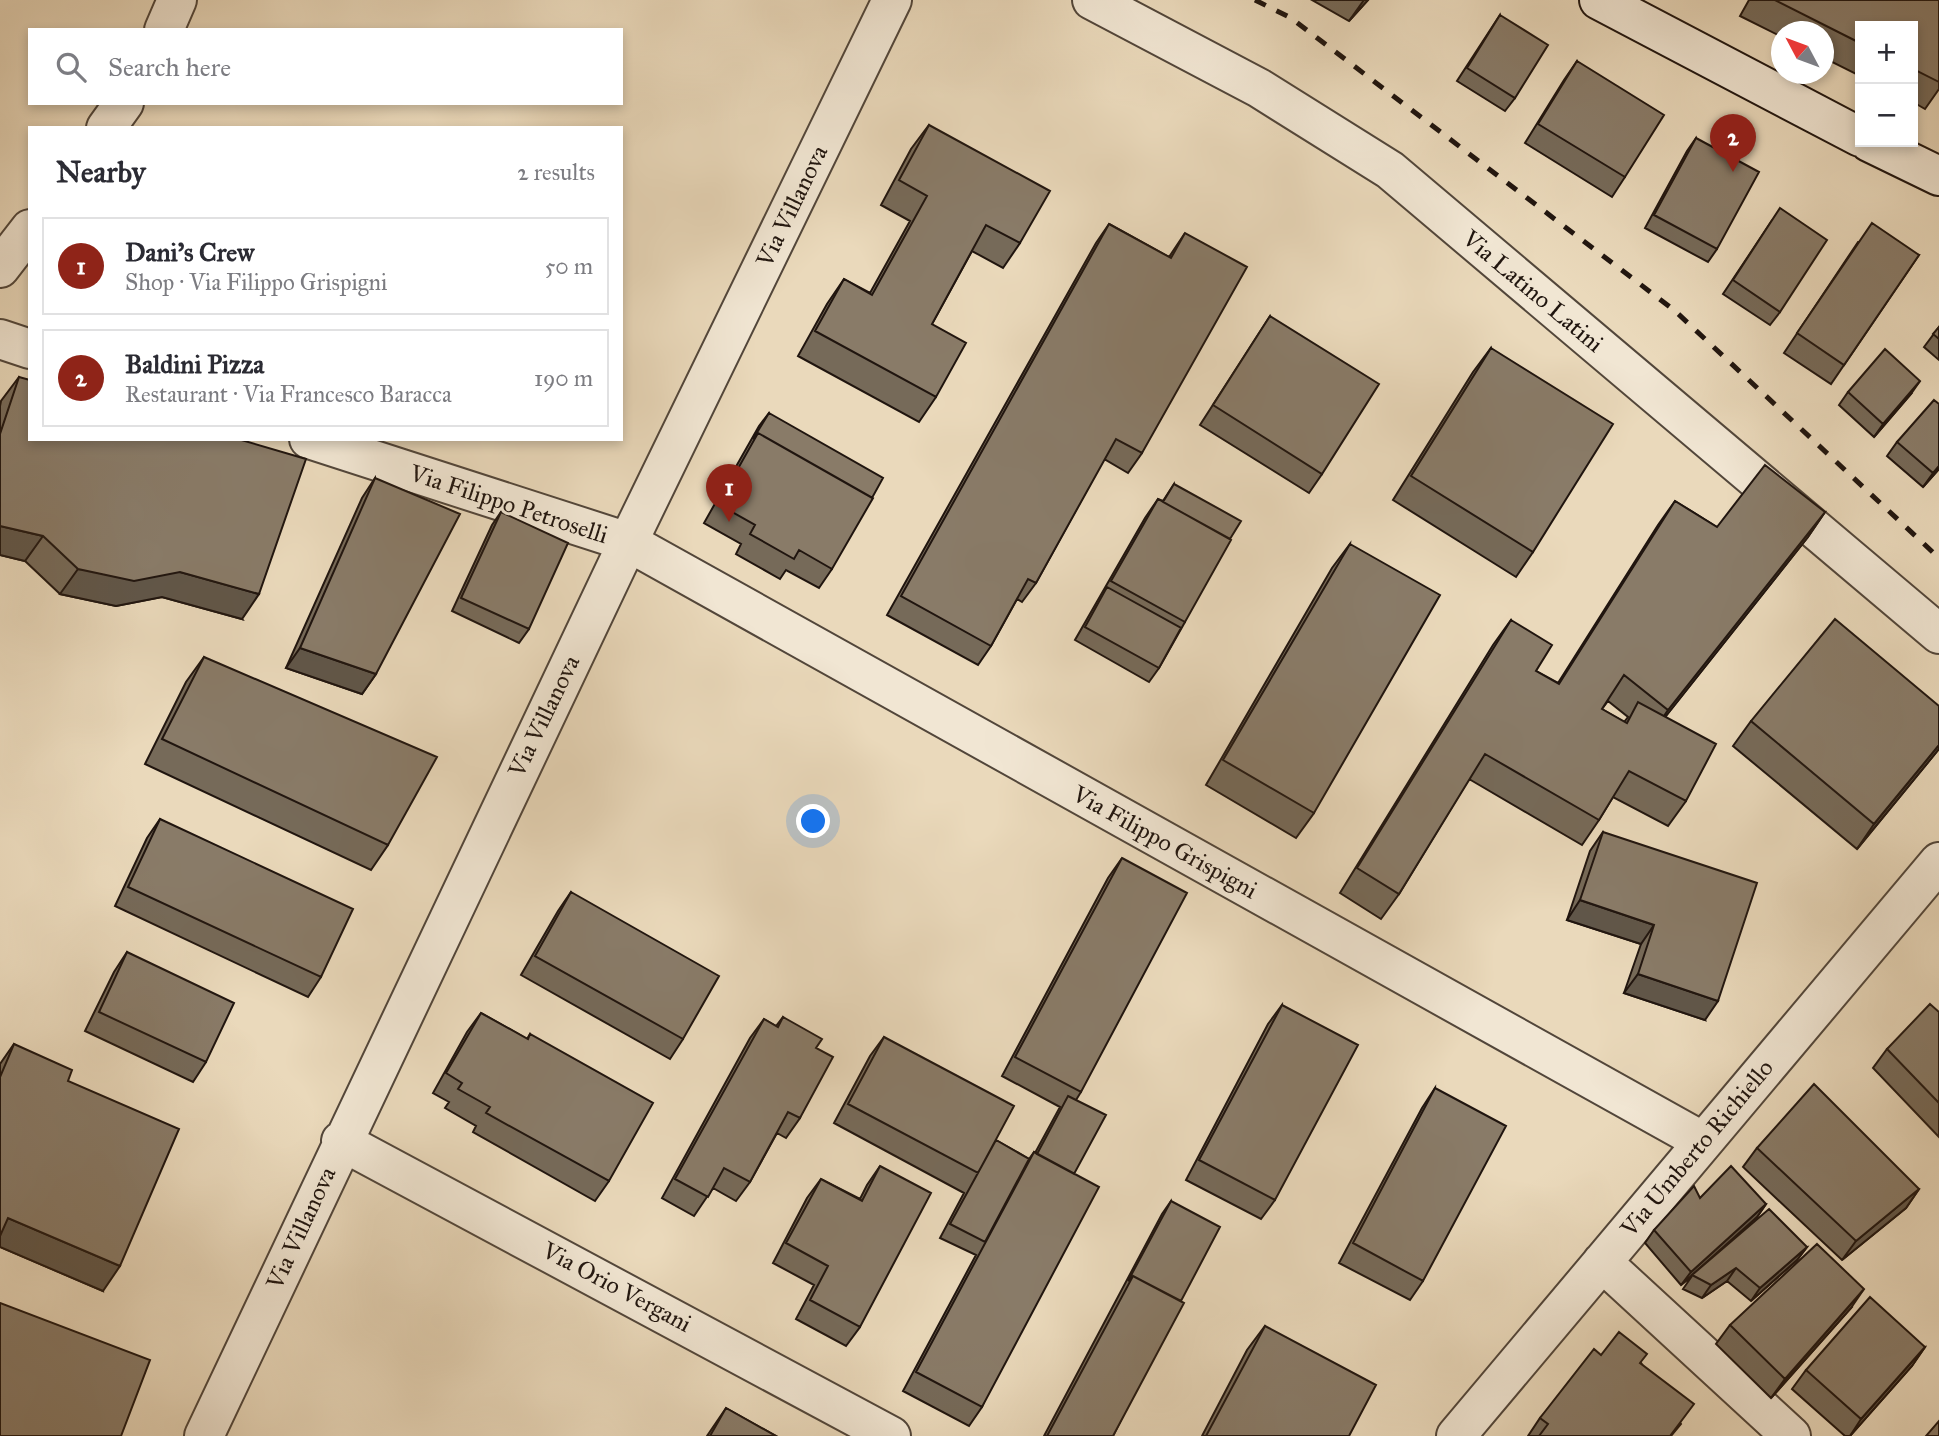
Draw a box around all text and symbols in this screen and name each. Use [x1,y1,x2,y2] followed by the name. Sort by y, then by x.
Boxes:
[1771,21,1834,84] north arrow
[1855,21,1918,147] map controls
[1855,21,1918,84] button: +
[28,28,623,105] search box
[52,48,90,86] icon: search
[108,51,231,83] text: Search here
[1855,84,1918,147] button: −
[1710,114,1756,172] pin: 2
[749,139,835,273] street label: Via Villanova
[56,154,146,190] text: Nearby
[517,158,595,186] text: 2 results
[1456,223,1610,359] street label: Via Latino Latini
[125,236,254,268] text: Dani's Crew
[76,252,86,280] text: 1
[545,252,593,280] text: 50 m
[125,268,387,296] text: Shop · Via Filippo Grispigni
[125,348,264,380] text: Baldini Pizza
[75,364,87,392] text: 2
[534,364,593,392] text: 190 m
[125,380,452,408] text: Restaurant · Via Francesco Baracca
[405,458,612,550] street label: Via Filippo Petroselli
[706,464,752,522] pin: 1
[501,649,587,783] street label: Via Villanova
[1066,778,1263,905] street label: Via Filippo Grispigni
[796,804,830,838] your location
[1613,1053,1780,1243] street label: Via Umberto Richiello
[259,1161,343,1295] street label: Via Villanova
[536,1235,697,1339] street label: Via Orio Vergani

